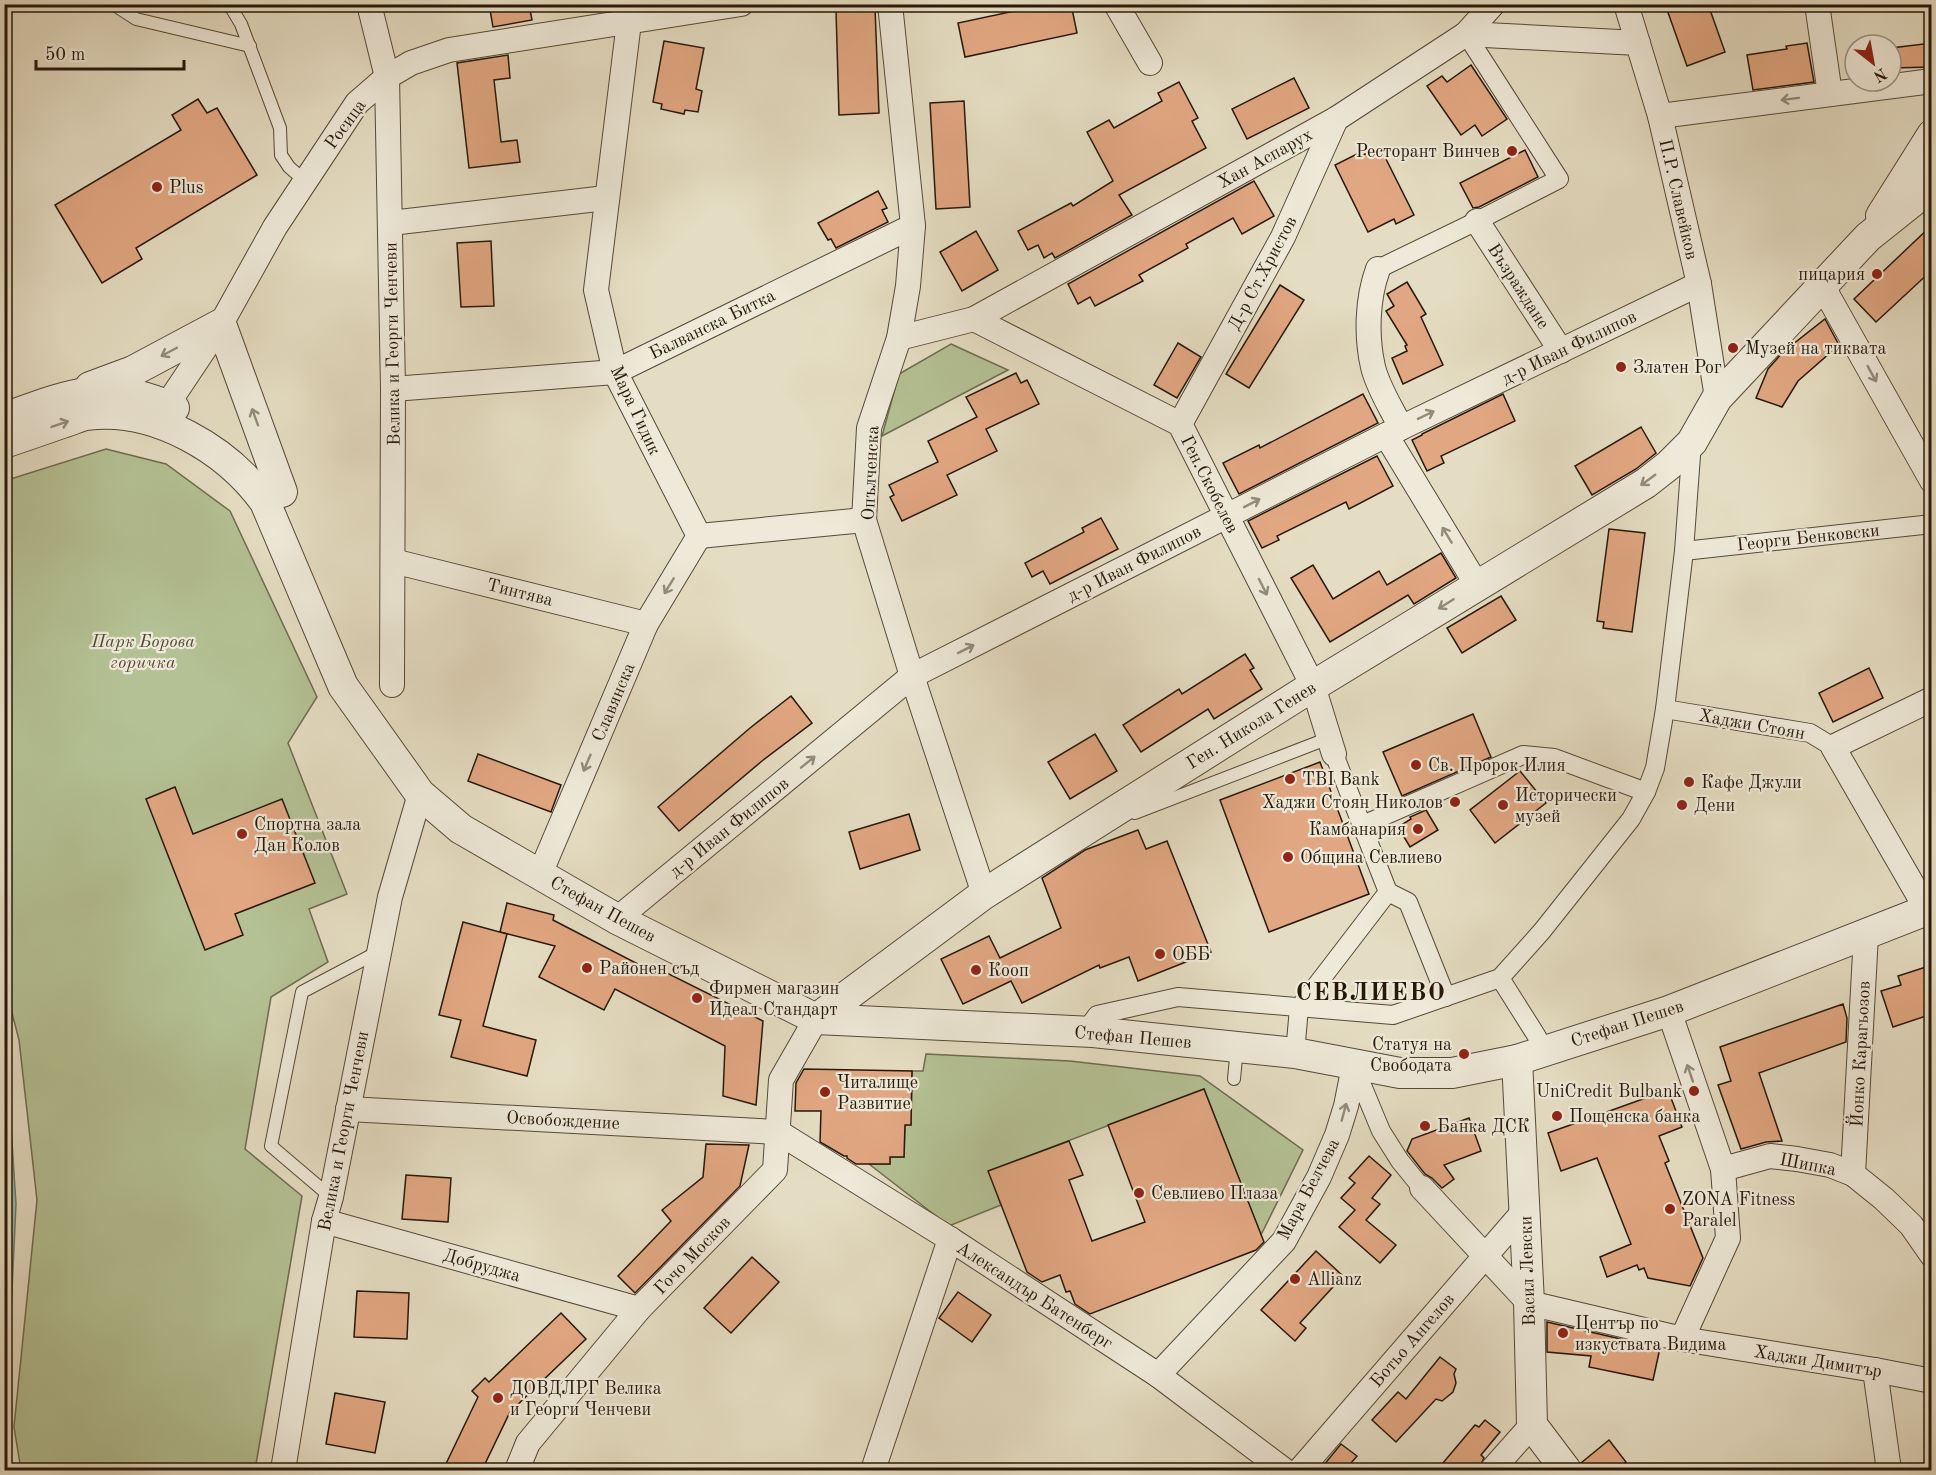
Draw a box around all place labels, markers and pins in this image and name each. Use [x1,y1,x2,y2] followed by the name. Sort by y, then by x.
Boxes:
[1356,143,1500,161] place label: Ресторант Винчев
[1505,144,1519,158] marker: Ресторант Винчев
[169,179,204,197] place label: Plus
[150,180,164,194] marker: Plus
[1798,266,1865,284] place label: пицария
[1870,267,1884,281] marker: пицария
[1745,340,1886,358] place label: Музей на тиквата
[1726,341,1740,355] marker: Музей на тиквата
[1633,359,1722,377] place label: Златен Рог
[1614,360,1628,374] marker: Златен Рог
[1428,757,1566,775] place label: Св. Пророк Илия
[1409,758,1423,772] marker: Св. Пророк Илия
[1302,771,1380,789] place label: TBI Bank
[1283,772,1297,786] marker: TBI Bank
[1701,774,1802,793] place label: Кафе Джули
[1682,775,1696,789] marker: Кафе Джули
[1515,787,1617,826] place label: Исторически музей
[1262,794,1443,812] place label: Хаджи Стоян Николов
[1448,795,1462,809] marker: Хаджи Стоян Николов
[1694,797,1735,815] place label: Дени
[1496,798,1510,812] marker: Исторически музей
[1675,798,1689,812] marker: Дени
[254,816,361,855] place label: Спортна зала Дан Колов
[1309,821,1406,839] place label: Камбанария
[1411,822,1425,836] marker: Камбанария
[235,827,249,841] marker: Спортна зала Дан Колов
[1300,849,1442,867] place label: Община Севлиево
[1281,850,1295,864] marker: Община Севлиево
[1172,946,1210,964] place label: ОББ
[1153,947,1167,961] marker: ОББ
[599,960,699,978] place label: Районен съд
[580,961,594,975] marker: Районен съд
[988,962,1029,980] place label: Кооп
[969,963,983,977] marker: Кооп
[709,980,840,1019] place label: Фирмен магазин Идеал Стандарт
[690,991,704,1005] marker: Фирмен магазин Идеал Стандарт
[1370,1036,1452,1075] place label: Статуя на Свободата
[1457,1047,1471,1061] marker: Статуя на Свободата
[837,1074,918,1113] place label: Читалище Развитие
[1536,1083,1682,1101] place label: UniCredit Bulbank
[1687,1084,1701,1098] marker: UniCredit Bulbank
[818,1085,832,1099] marker: Читалище Развитие
[1569,1108,1700,1126] place label: Пощенска банка
[1550,1109,1564,1123] marker: Пощенска банка
[1437,1118,1530,1136] place label: Банка ДСК
[1418,1119,1432,1133] marker: Банка ДСК
[1151,1185,1279,1203] place label: Севлиево Плаза
[1132,1186,1146,1200] marker: Севлиево Плаза
[1682,1191,1796,1230] place label: ZONA Fitness Paralel
[1663,1202,1677,1216] marker: ZONA Fitness Paralel
[1307,1271,1362,1289] place label: Allianz
[1288,1272,1302,1286] marker: Allianz
[1575,1315,1726,1354] place label: Център по изкуствата Видима
[1556,1326,1570,1340] marker: Център по изкуствата Видима
[510,1380,662,1419] place label: ДОВДЛРГ Велика и Георги Ченчеви
[491,1391,505,1405] marker: ДОВДЛРГ Велика и Георги Ченчеви

